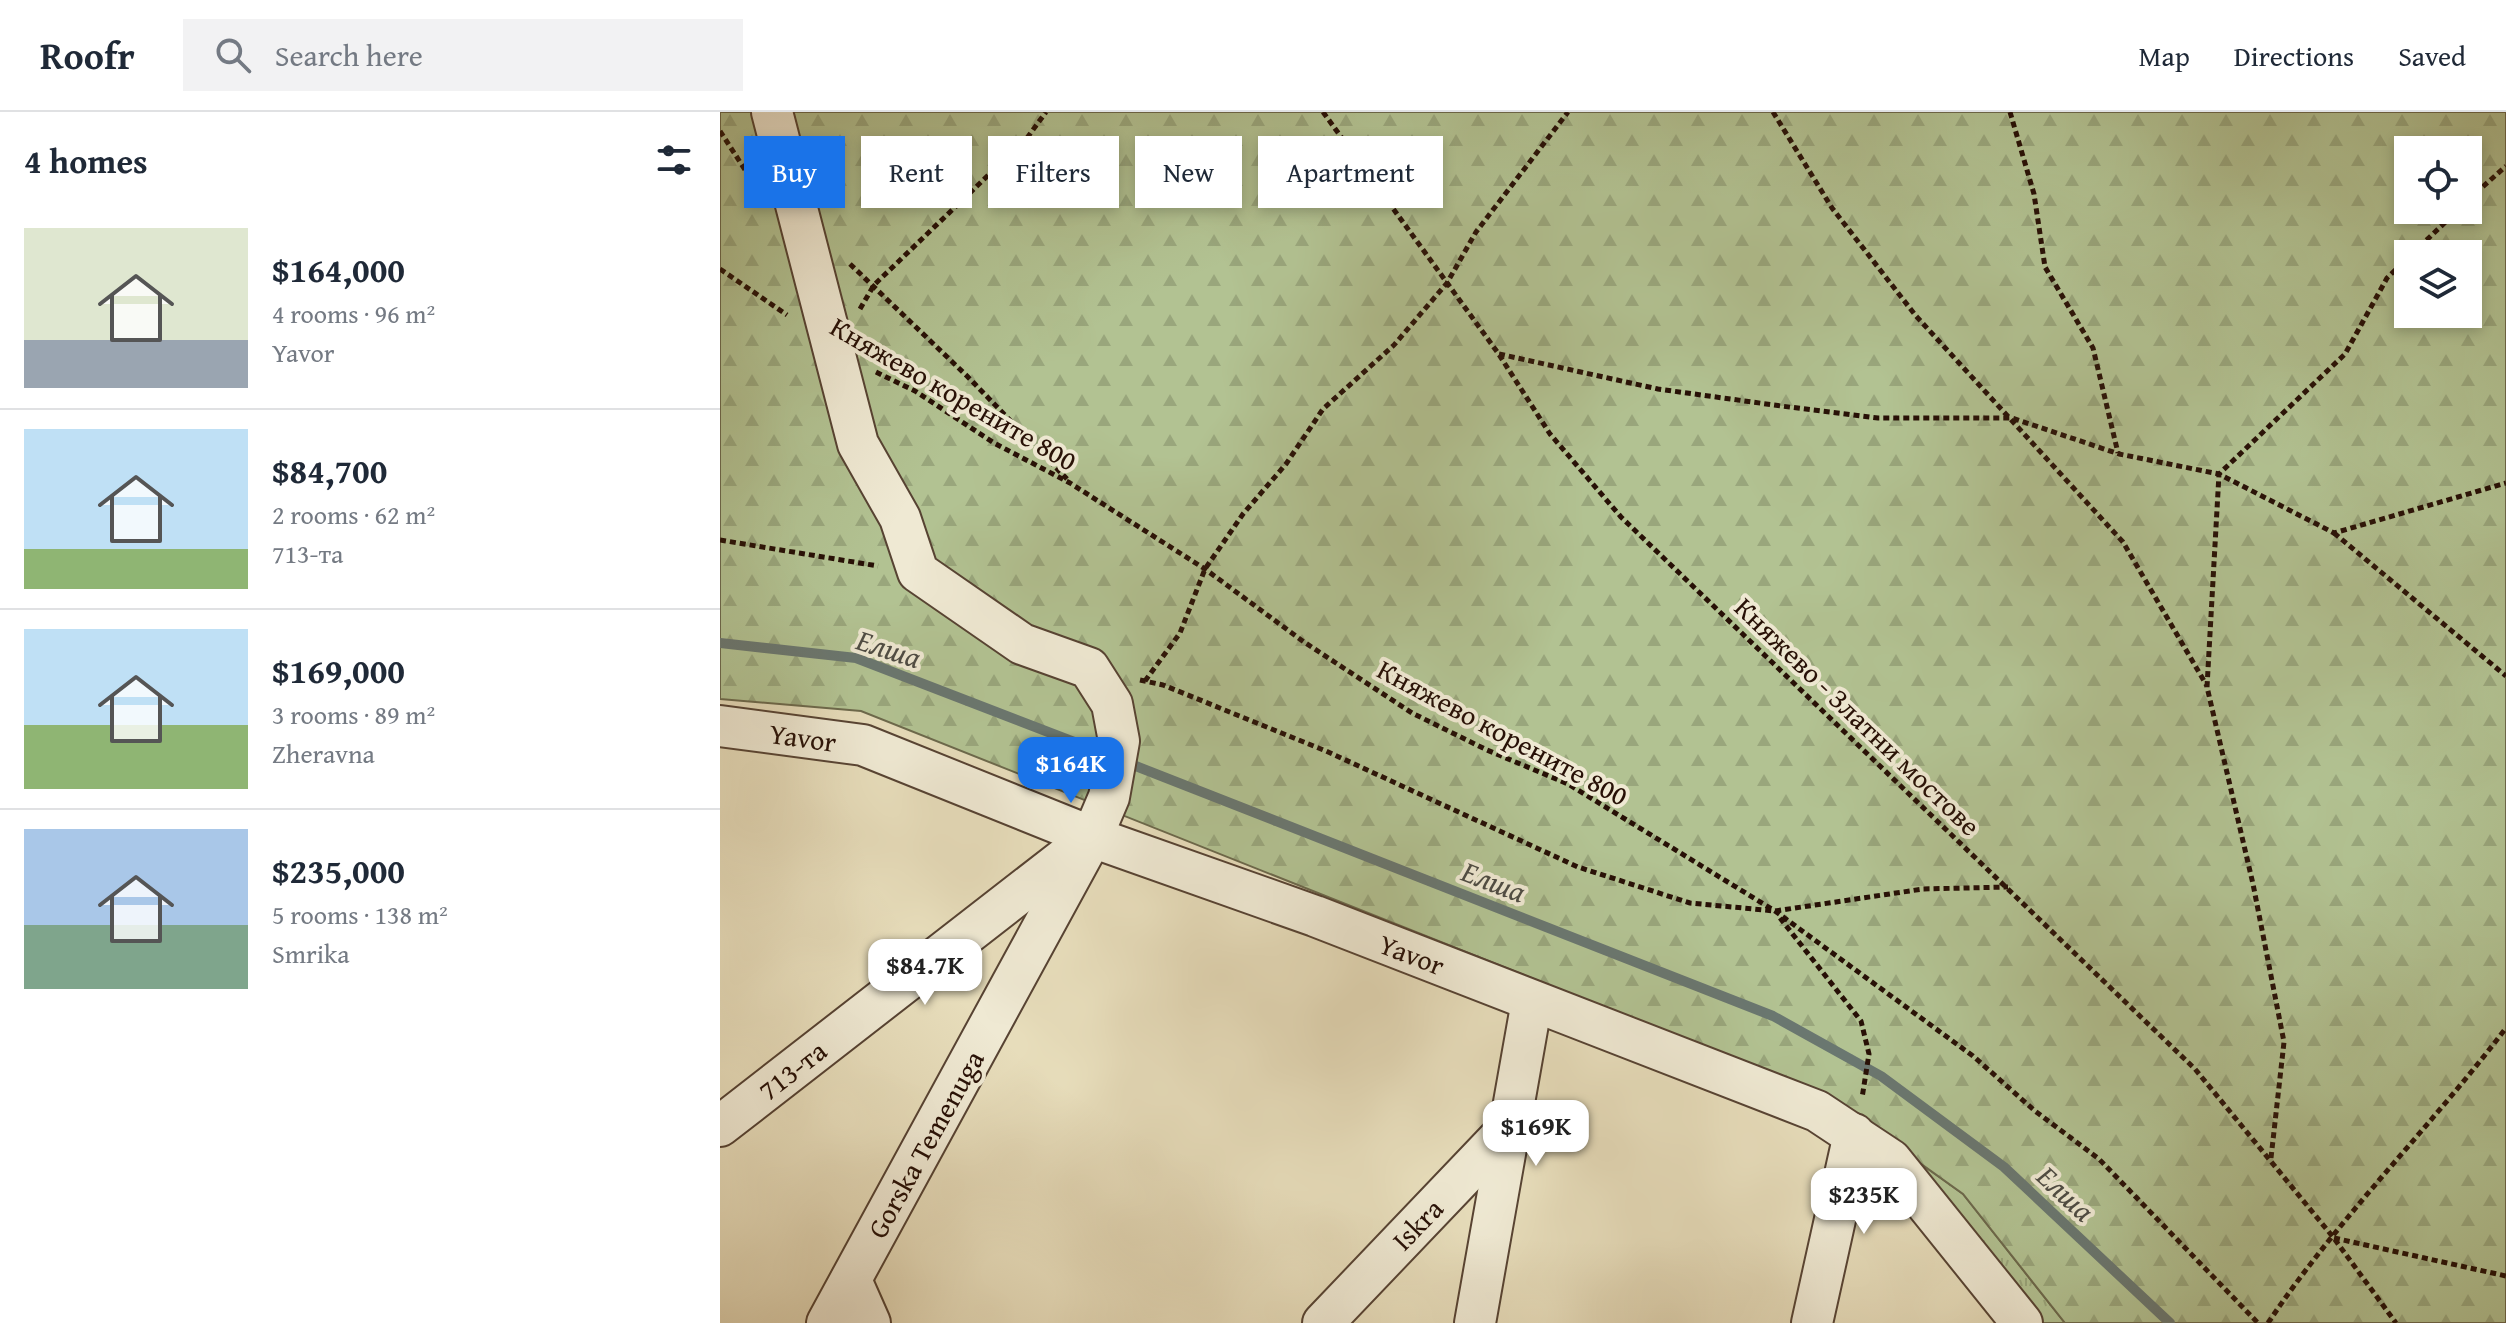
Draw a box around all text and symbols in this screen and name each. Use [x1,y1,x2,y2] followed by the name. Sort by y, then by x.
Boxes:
[183,19,743,91] search box
[40,27,135,83] text: Roofr
[211,33,255,77] icon: search
[275,33,423,77] text: Search here
[2138,35,2190,76] text: Map
[2234,35,2354,76] text: Directions
[2398,35,2466,76] text: Saved
[24,136,148,185] text: 4 homes
[744,136,845,208] chip: Buy
[861,136,972,208] chip: Rent
[988,136,1119,208] chip: Filters
[1135,136,1242,208] chip: New
[1258,136,1443,208] chip: Apartment
[2394,136,2482,328] map controls
[2394,136,2482,224] button: locate
[652,138,696,182] icon: filters
[2394,240,2482,328] button: layers
[272,245,405,294] text: $164,000
[88,260,184,356] icon: home
[272,294,435,333] text: 4 rooms · 96 m²
[823,306,1085,480] street label: Княжево корените 800
[272,333,334,372] text: Yavor
[272,446,387,495] text: $84,700
[88,461,184,557] icon: home
[272,495,435,534] text: 2 rooms · 62 m²
[272,534,343,573] text: 713-та
[1726,587,1990,845] street label: Княжево - Златни мостове
[850,617,927,679] water label: Елша
[272,646,405,695] text: $169,000
[1370,648,1636,816] street label: Княжево корените 800
[88,661,184,757] icon: home
[272,695,435,734] text: 3 rooms · 89 m²
[767,712,840,762] street label: Yavor
[272,734,375,773] text: Zheravna
[1015,737,1127,805] pin: $164K
[1036,743,1106,782] text: $164K
[272,846,405,895] text: $235,000
[1455,848,1533,913] water label: Елша
[88,861,184,957] icon: home
[272,895,448,934] text: 5 rooms · 138 m²
[1373,923,1451,985] street label: Yavor
[272,934,349,973] text: Smrika
[860,939,990,1007] pin: $84.7K
[886,945,964,984] text: $84.7K
[749,1030,835,1110] street label: 713-та
[856,1042,994,1245] street label: Gorska Temenuga
[1480,1100,1592,1168] pin: $169K
[1501,1106,1571,1145] text: $169K
[2026,1154,2105,1231] water label: Елша
[1808,1168,1920,1236] pin: $235K
[1829,1174,1899,1213] text: $235K
[1382,1188,1453,1259] street label: Iskra

